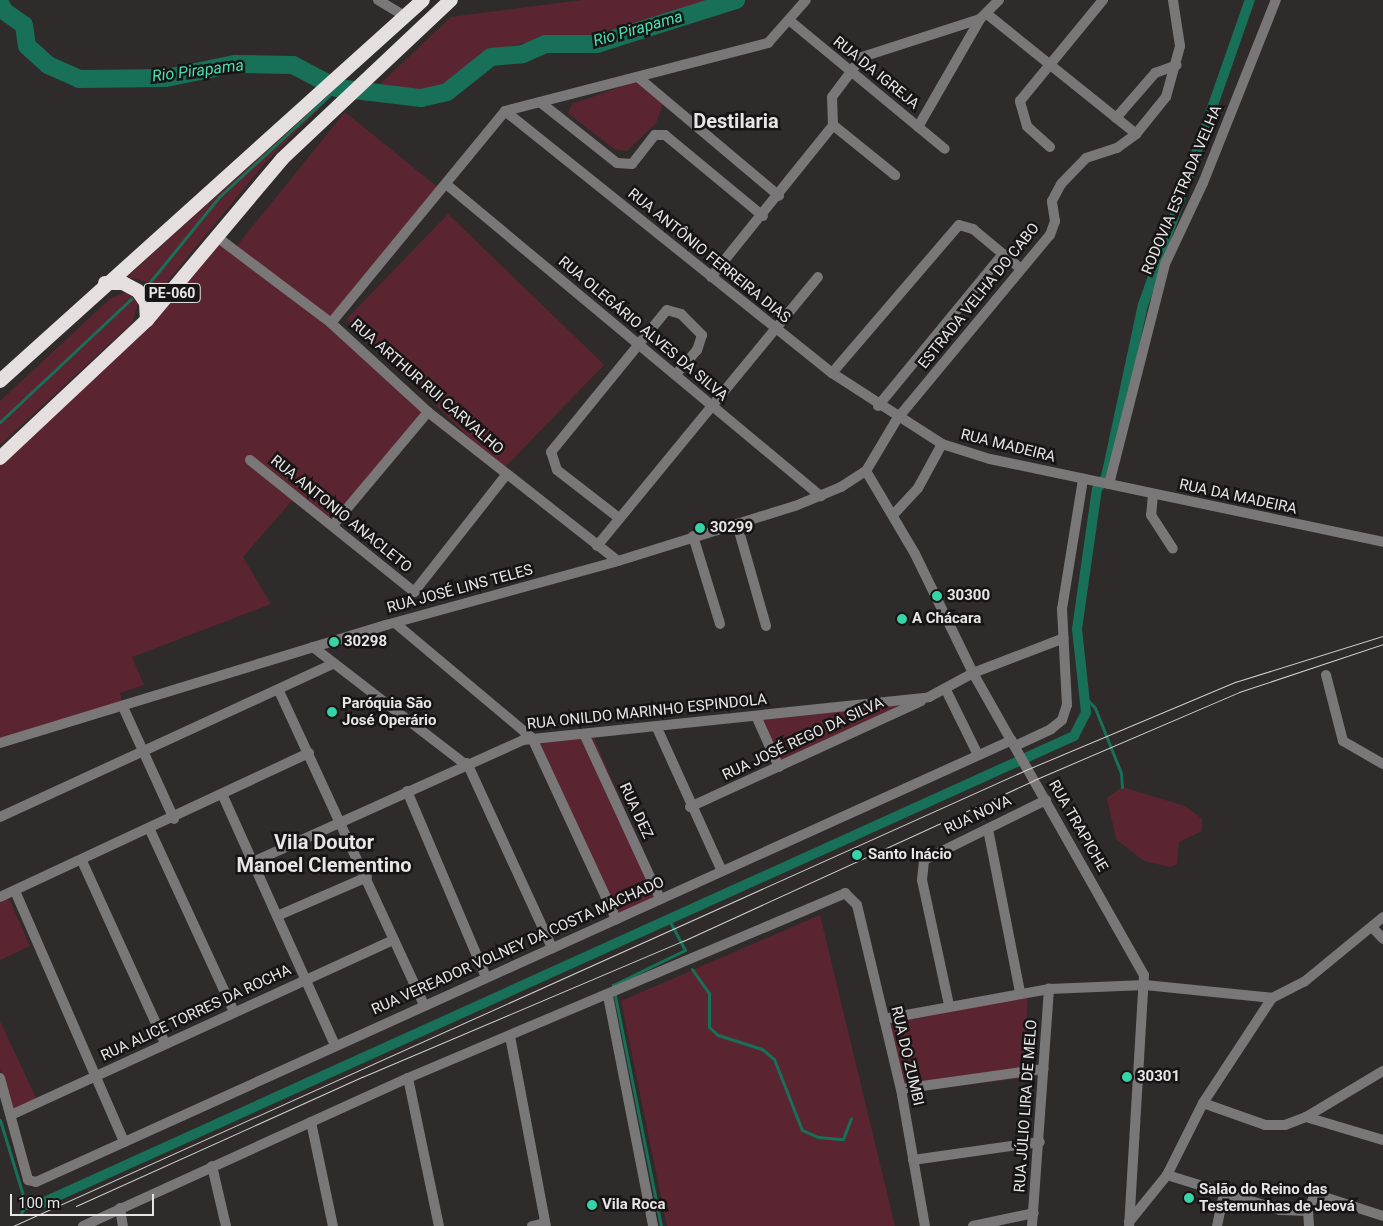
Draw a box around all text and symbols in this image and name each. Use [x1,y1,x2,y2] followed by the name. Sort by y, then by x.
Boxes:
[591,7,685,51] water label: Rio Pirapama
[829,33,923,113] street label: RUA DA IGREJA
[151,56,245,86] water label: Rio Pirapama
[1138,103,1226,277] street label: RODOVIA ESTRADA VELHA
[693,109,779,133] district label: Destilaria
[624,185,794,327] street label: RUA ANTÔNIO FERREIRA DIAS
[915,220,1043,372] street label: ESTRADA VELHA DO CABO
[555,253,731,405] street label: RUA OLEGÁRIO ALVES DA SILVA
[143,282,201,304] road number: PE-060
[347,316,507,458] street label: RUA ARTHUR RUI CARVALHO
[959,426,1057,466] street label: RUA MADEIRA
[267,452,415,576] street label: RUA ANTONIO ANACLETO
[1177,476,1299,518] street label: RUA DA MADEIRA
[710,519,753,537] place label: 30299
[694,522,706,534] marker: 30299
[385,561,535,617] street label: RUA JOSÉ LINS TELES
[947,587,990,605] place label: 30300
[931,590,943,602] marker: 30300
[912,610,981,628] place label: A Chácara
[896,613,908,625] marker: A Chácara
[344,633,387,651] place label: 30298
[328,636,340,648] marker: 30298
[526,690,768,734] street label: RUA ONILDO MARINHO ESPINDOLA
[342,694,436,729] place label: Paróquia São José Operário
[720,694,886,784] street label: RUA JOSÉ REGO DA SILVA
[326,706,338,718] marker: Paróquia São José Operário
[1044,777,1112,875] street label: RUA TRAPICHE
[615,780,657,842] street label: RUA DEZ
[942,792,1014,838] street label: RUA NOVA
[237,830,411,877] district label: Vila Doutor Manoel Clementino
[868,846,952,864] place label: Santo Inácio
[850,848,864,862] marker: Santo Inácio
[369,873,667,1019] street label: RUA VEREADOR VOLNEY DA COSTA MACHADO
[98,961,294,1065] street label: RUA ALICE TORRES DA ROCHA
[887,1005,927,1107] street label: RUA DO ZUMBI
[1011,1019,1041,1193] street label: RUA JÚLIO LIRA DE MELO
[1137,1068,1180,1086] place label: 30301
[1121,1071,1133,1083] marker: 30301
[1199,1180,1355,1215] place label: Salão do Reino das Testemunhas de Jeová
[12,1184,156,1216] scale bar
[1183,1192,1195,1204] marker: Salão do Reino das Testemunhas de Jeová
[18,1194,60,1212] text: 100 m
[602,1196,665,1214] place label: Vila Roca
[586,1199,598,1211] marker: Vila Roca

